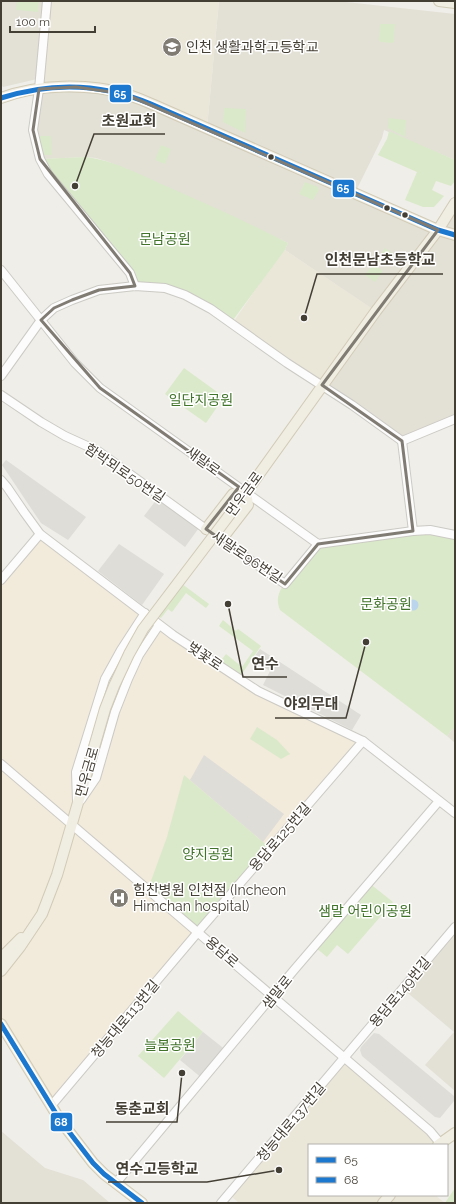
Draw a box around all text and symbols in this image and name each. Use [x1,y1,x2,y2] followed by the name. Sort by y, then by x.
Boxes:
[10,8,95,34] scale bar
[16,15,50,29] text: 100 m
[161,36,183,58] school or university icon: 인천 생활과학고등학교
[186,39,318,55] place label: 인천 생활과학고등학교
[109,84,132,103] line badge: 65
[114,88,126,101] text: 65
[94,107,165,134] callout: 초원교회
[101,112,157,130] text: 초원교회
[266,152,276,162] unlabelled marker
[332,179,355,198] line badge: 65
[337,182,349,195] text: 65
[382,203,392,213] unlabelled marker
[400,210,410,220] unlabelled marker
[139,231,191,247] park label: 문남공원
[317,247,443,274] callout: 인천문남초등학교
[325,251,435,269] text: 인천문남초등학교
[169,392,233,408] park label: 일단지공원
[82,440,168,506] street label: 함박뫼로50번길
[183,443,223,479] street label: 새말로
[222,468,266,520] street label: 먼우금로
[209,528,285,586] street label: 새말로96번길
[360,596,412,612] park label: 문화공원
[185,639,226,674] street label: 벚꽃로
[243,650,287,677] callout: 연수
[251,655,279,673] text: 연수
[275,691,346,718] callout: 야외무대
[283,695,339,713] text: 야외무대
[72,745,102,799] street label: 먼우금로
[246,800,314,874] street label: 용담로125번길
[182,846,234,862] park label: 양지공원
[133,882,286,914] place label: 힘찬병원 인천점 (Incheon Himchan hospital)
[108,887,130,909] hospital icon: 힘찬병원 인천점 (Incheon Himchan hospital)
[318,903,412,919] park label: 샘말 어린이공원
[202,933,242,971] street label: 용담로
[366,954,434,1030] street label: 용담로149번길
[259,972,295,1012] street label: 샘말로
[88,977,162,1061] street label: 청능대로113번길
[144,1037,196,1053] park label: 늘봄공원
[253,1079,329,1165] street label: 청능대로137번길
[106,1095,177,1122] callout: 동춘교회
[114,1100,170,1118] text: 동춘교회
[50,1112,73,1132] line badge: 68
[54,1116,68,1129] text: 68
[308,1144,448,1196] legend
[344,1153,358,1167] text: 65
[108,1155,207,1182] callout: 연수고등학교
[116,1160,199,1178] text: 연수고등학교
[344,1173,358,1187] text: 68

